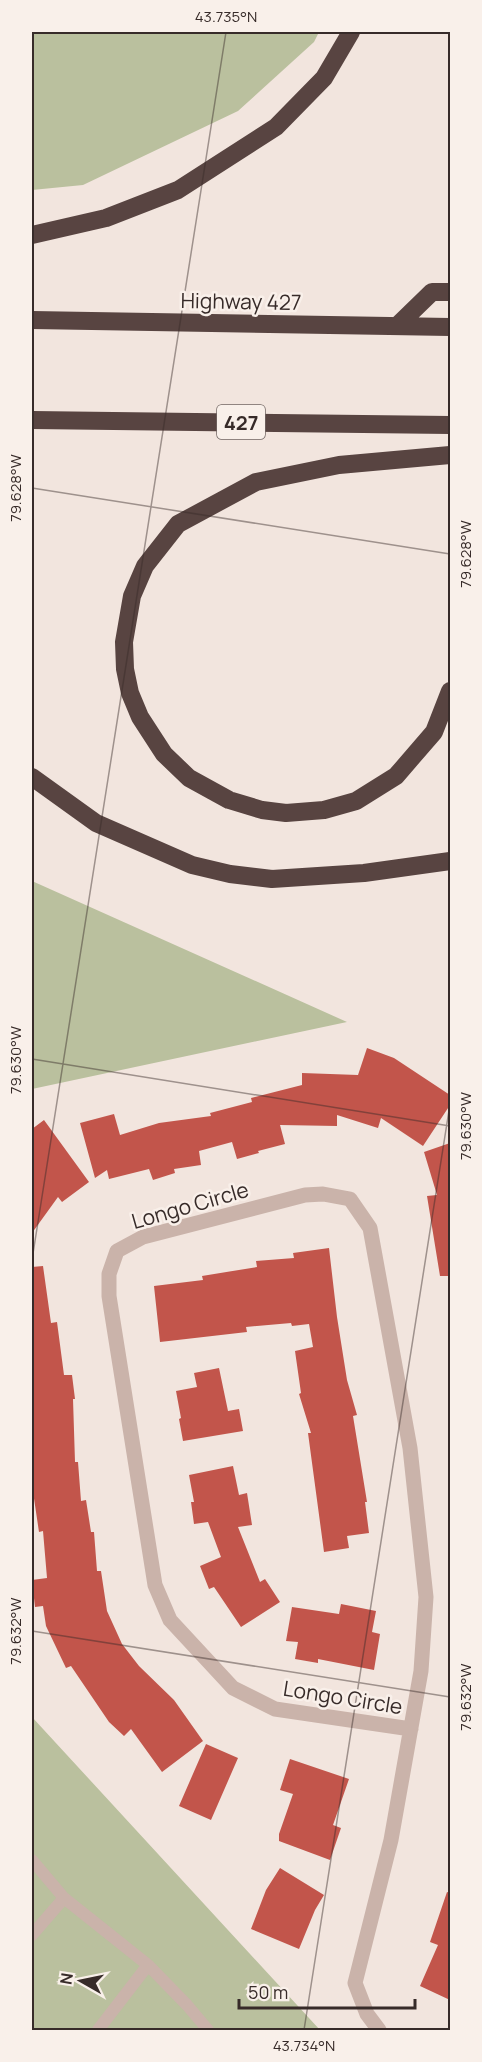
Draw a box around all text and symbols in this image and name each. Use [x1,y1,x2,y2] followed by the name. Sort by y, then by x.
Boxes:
[195,6,257,27] text: 43.735°N
[180,286,302,316] street label: Highway 427
[217,405,265,439] road number: 427
[5,454,26,522] text: 79.628°W
[455,520,476,588] text: 79.628°W
[5,1026,26,1094] text: 79.630°W
[455,1092,476,1160] text: 79.630°W
[128,1175,252,1235] street label: Longo Circle
[5,1597,26,1665] text: 79.632°W
[455,1663,476,1731] text: 79.632°W
[281,1674,405,1720] street label: Longo Circle
[51,1951,111,2011] north arrow
[54,1971,78,1986] text: N
[239,1972,414,2010] scale bar
[248,1980,288,2004] text: 50 m
[273,2035,335,2056] text: 43.734°N

